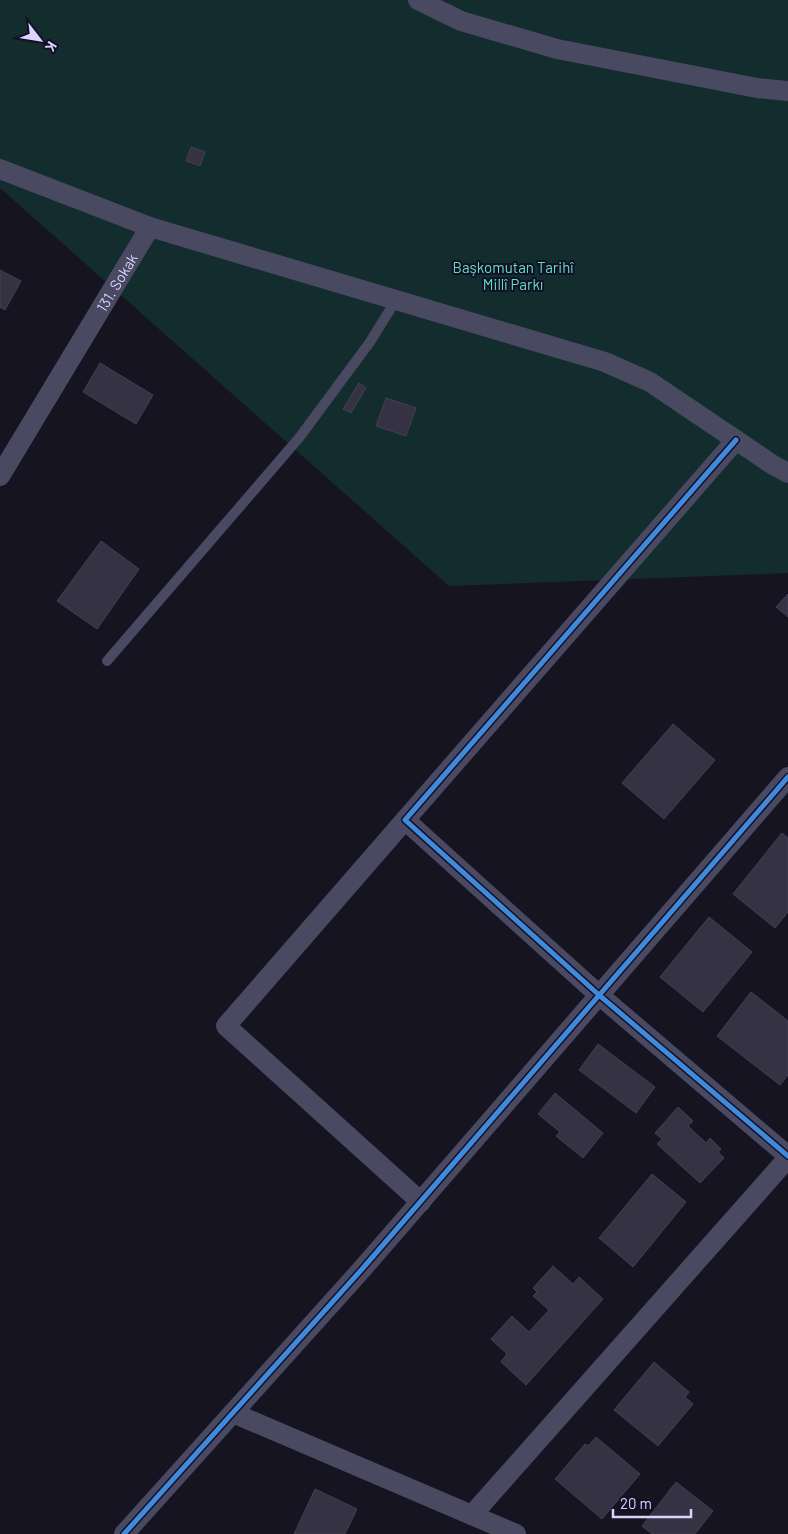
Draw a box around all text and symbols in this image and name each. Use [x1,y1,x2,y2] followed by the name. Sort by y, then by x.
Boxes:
[15,15,65,65] north arrow
[42,39,61,55] text: K
[92,250,141,315] street label: 131. Sokak
[453,258,574,293] park label: Başkomutan Tarihî Millî Parkı
[613,1486,690,1518] scale bar
[620,1494,652,1512] text: 20 m

